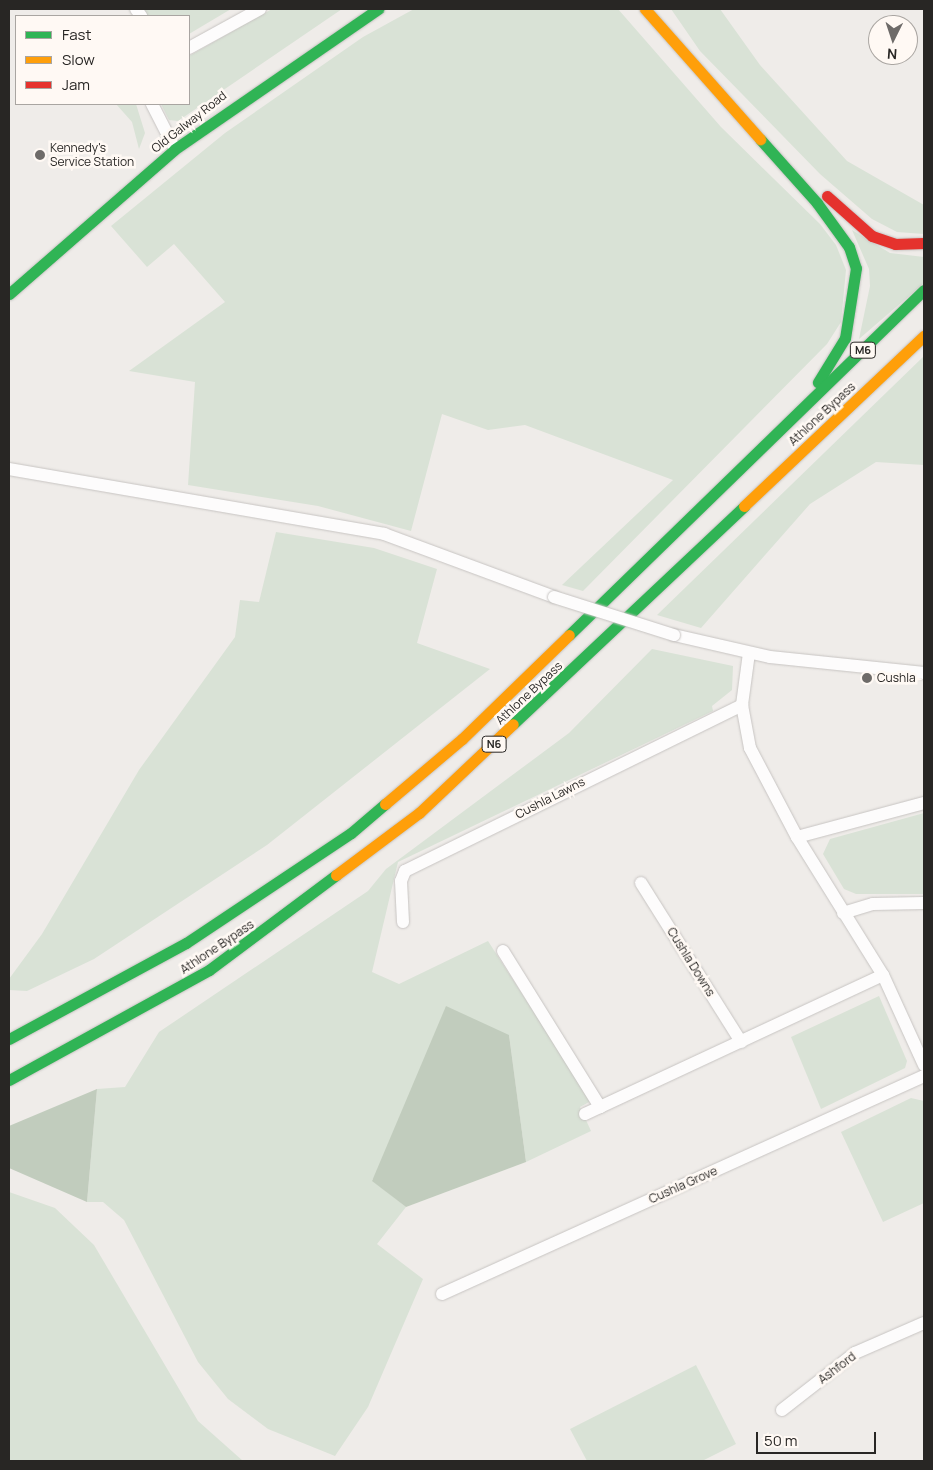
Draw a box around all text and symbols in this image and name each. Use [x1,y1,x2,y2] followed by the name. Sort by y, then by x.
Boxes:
[15,15,190,105] legend
[868,15,918,65] north arrow
[62,24,91,45] text: Fast
[886,45,898,64] text: N
[62,49,95,70] text: Slow
[62,74,90,95] text: Jam
[149,88,229,156] street label: Old Galway Road
[50,141,134,169] place label: Kennedy's Service Station
[34,149,46,161] marker: Kennedy's Service Station
[849,342,877,358] road number: M6
[786,379,858,449] street label: Athlone Bypass
[493,658,565,728] street label: Athlone Bypass
[877,671,916,685] place label: Cushla
[861,672,873,684] marker: Cushla
[482,736,506,752] road number: N6
[513,774,587,822] street label: Cushla Lawns
[177,917,257,977] street label: Athlone Bypass
[664,925,718,999] street label: Cushla Downs
[647,1163,719,1207] street label: Cushla Grove
[815,1349,859,1387] street label: Ashford
[758,1422,878,1454] scale bar
[764,1430,798,1451] text: 50 m

